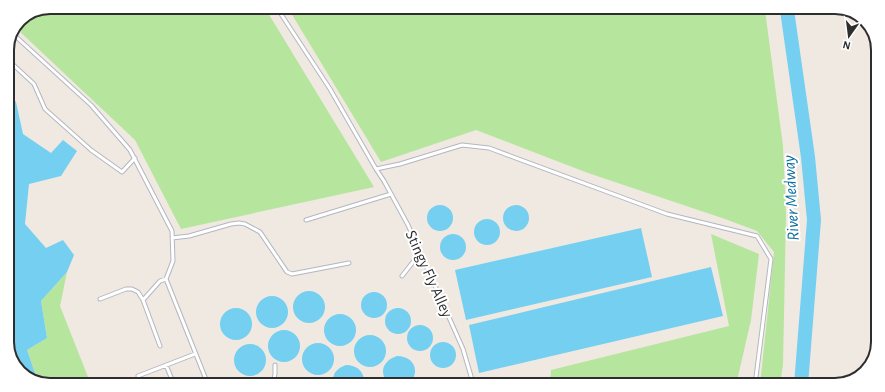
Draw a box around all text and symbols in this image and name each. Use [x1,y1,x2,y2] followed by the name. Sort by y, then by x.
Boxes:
[829,16,869,56] north arrow
[842,39,852,51] text: N
[780,155,802,241] water label: River Medway
[402,228,455,321] street label: Stingy Fly Alley

